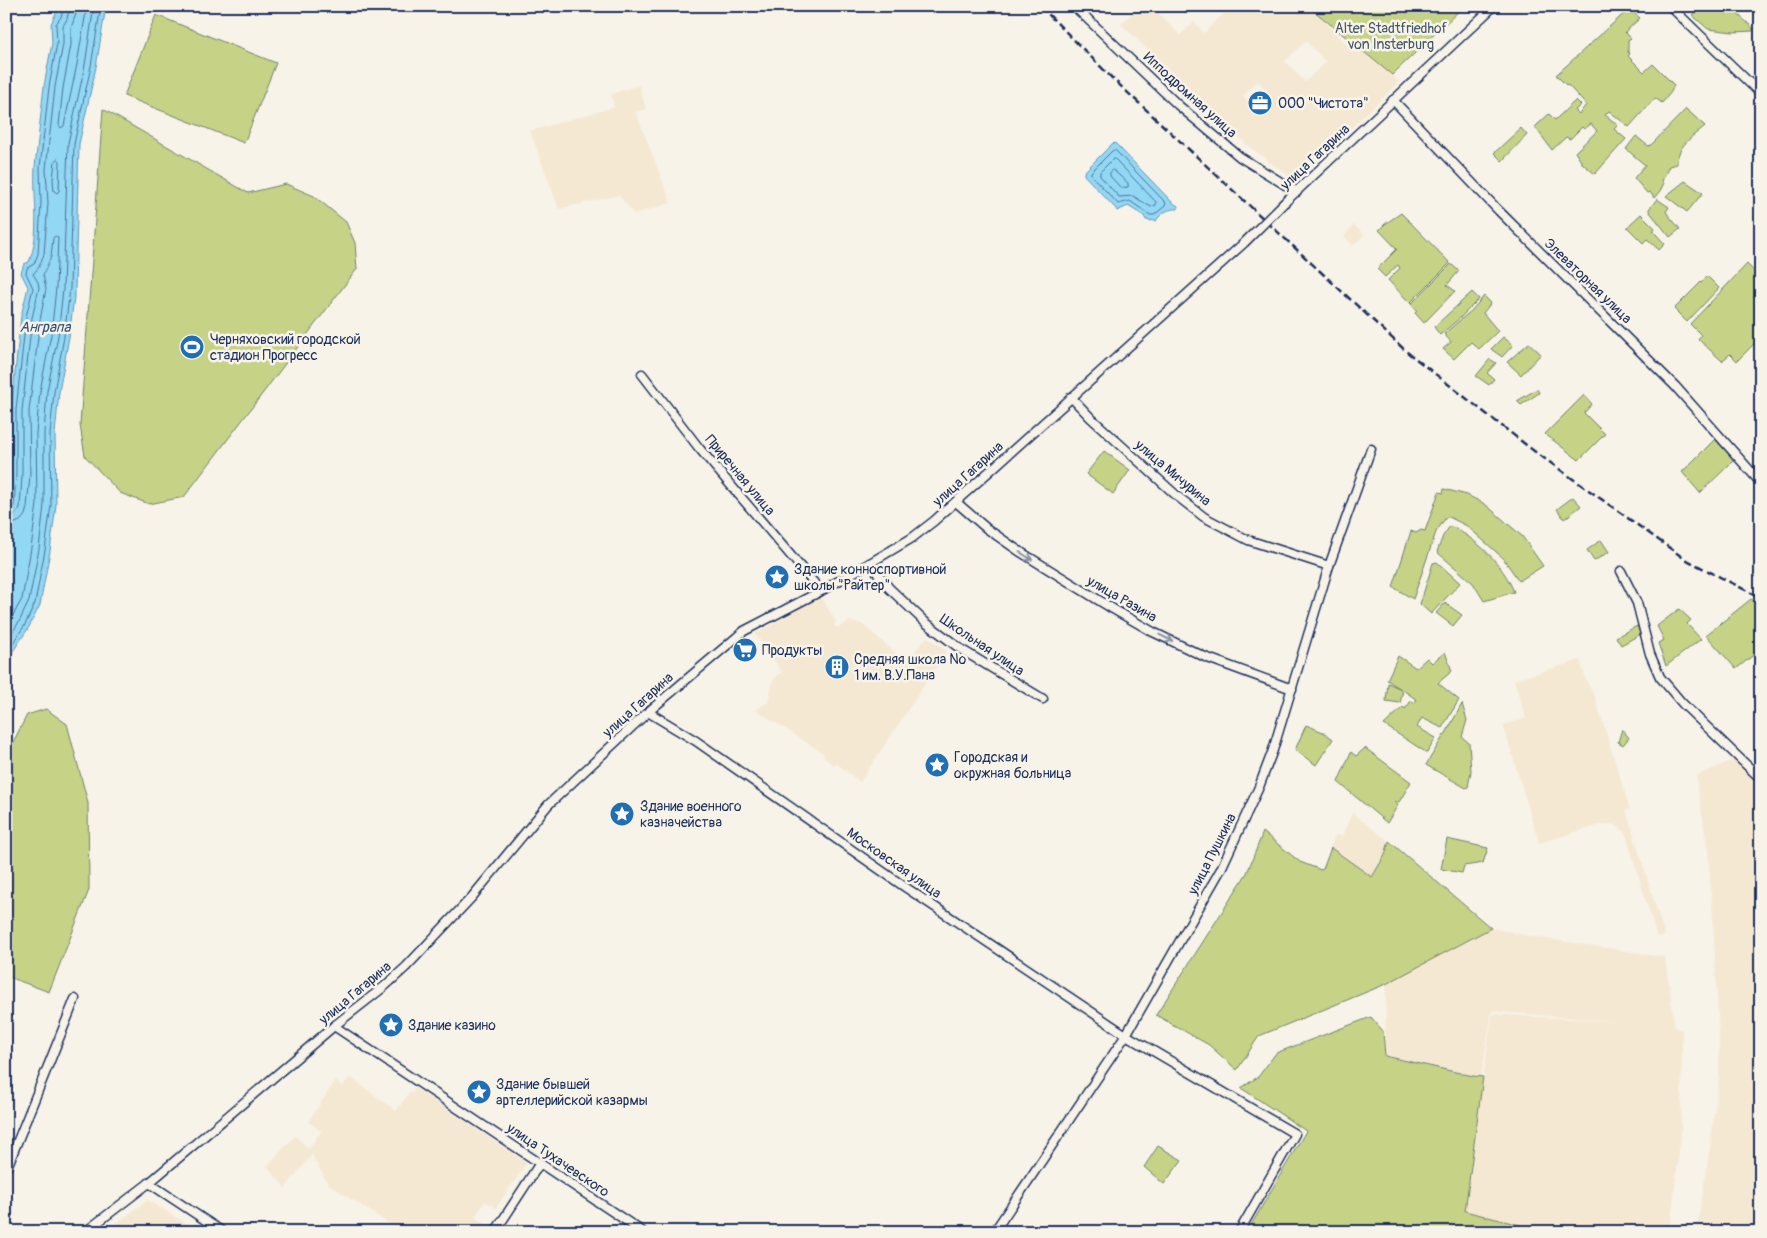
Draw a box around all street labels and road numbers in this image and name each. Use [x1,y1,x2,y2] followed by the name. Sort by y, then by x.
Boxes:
[1140,49,1240,141] street label: Ипподромная улица
[1276,121,1353,194] street label: улица Гагарина
[1541,235,1635,327] street label: Элеваторная улица
[701,431,779,519] street label: Приречная улица
[1131,436,1214,510] street label: улица Мичурина
[929,438,1007,511] street label: улица Гагарина
[1083,572,1160,626] street label: улица Разина
[937,611,1027,679] street label: Школьная улица
[599,669,677,742] street label: улица Гагарина
[1184,810,1240,898] street label: улица Пушкина
[843,824,945,902] street label: Московская улица
[315,958,394,1029] street label: улица Гагарина
[503,1119,613,1201] street label: улица Тухачевского

